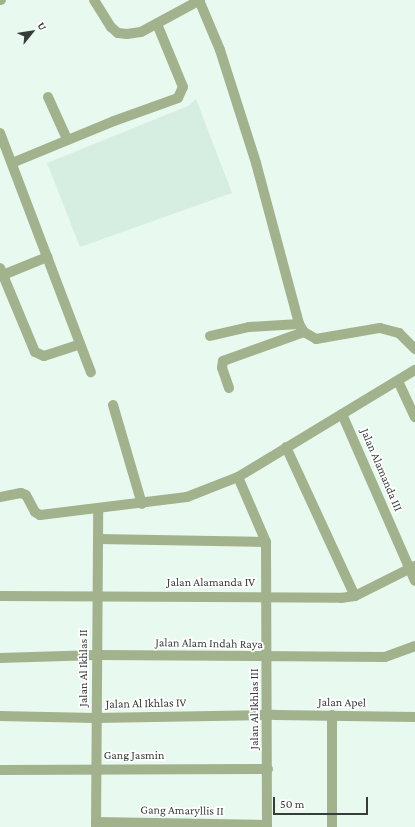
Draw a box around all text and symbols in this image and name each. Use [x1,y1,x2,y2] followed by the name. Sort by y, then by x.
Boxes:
[12,12,52,52] north arrow
[35,20,49,32] text: U
[357,426,405,514] street label: Jalan Alamanda III
[167,576,255,590] street label: Jalan Alamanda IV
[77,629,91,707] street label: Jalan Al Ikhlas II
[155,636,263,652] street label: Jalan Alam Indah Raya
[248,668,262,750] street label: Jalan Al Ikhlas III
[318,695,366,711] street label: Jalan Apel
[106,696,186,712] street label: Jalan Al Ikhlas IV
[104,749,164,763] street label: Gang Jasmin
[275,789,370,815] scale bar
[280,797,304,811] text: 50 m
[140,803,224,819] street label: Gang Amaryllis II

